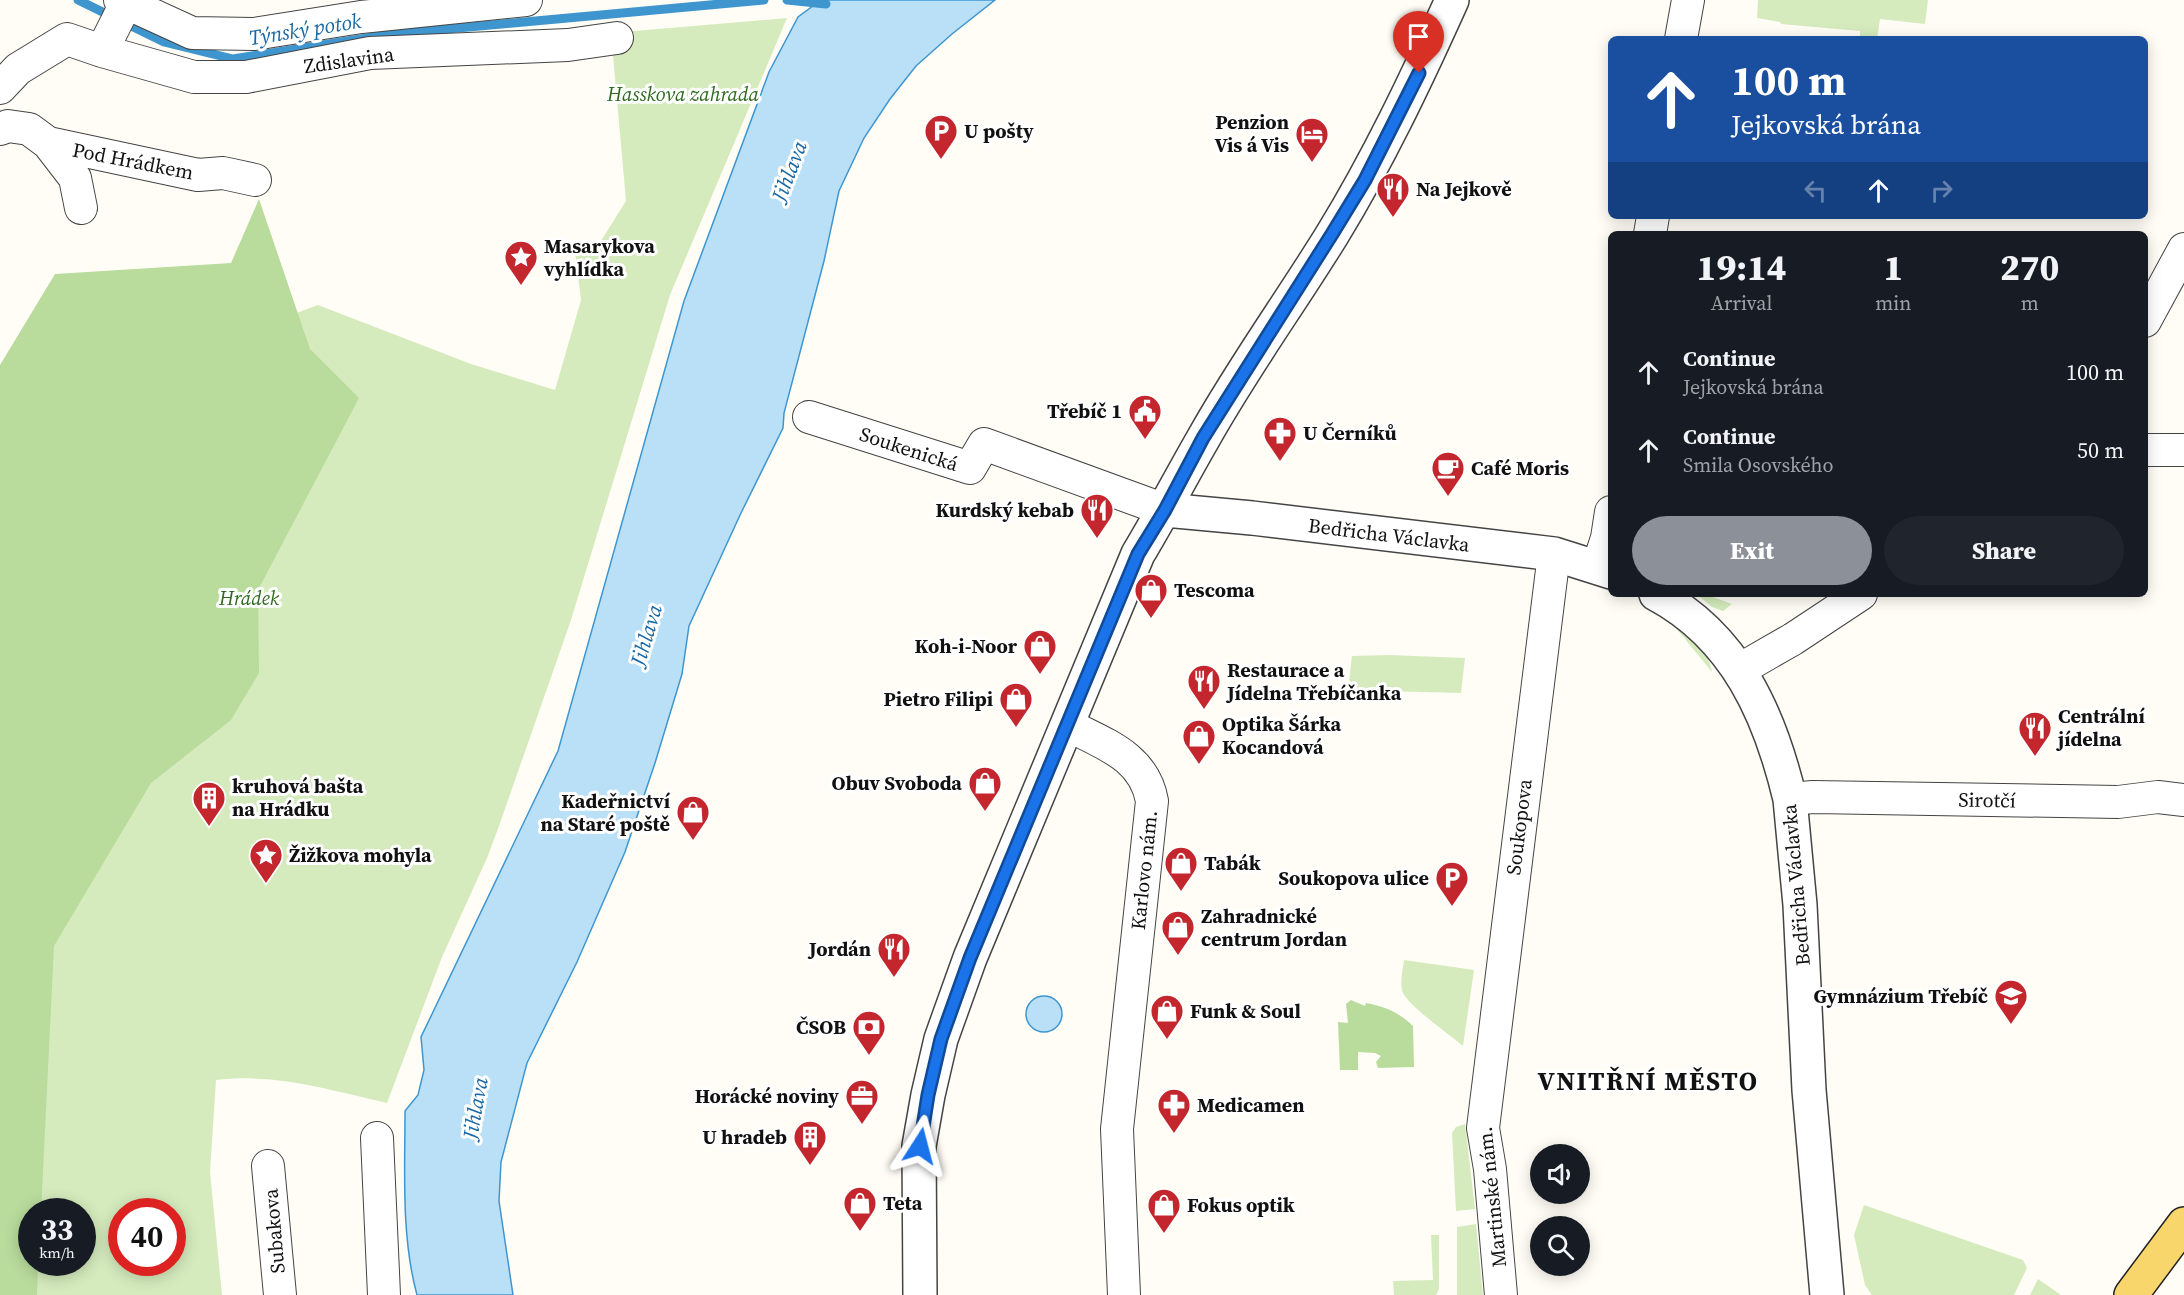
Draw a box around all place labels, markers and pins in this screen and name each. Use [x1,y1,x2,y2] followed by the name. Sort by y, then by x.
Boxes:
[1393,11,1444,73] pin
[1214,108,1289,159] place label: Penzion Vis á Vis
[923,113,959,160] parking icon: U pošty
[1294,116,1330,163] hotel icon: Penzion Vis á Vis
[964,117,1034,145] place label: U pošty
[1375,171,1411,218] restaurant icon: Na Jejkově
[1416,175,1512,203] place label: Na Jejkově
[543,232,655,283] place label: Masarykova vyhlídka
[503,239,539,286] place icon: Masarykova vyhlídka
[1127,393,1163,440] public building icon: Třebíč 1
[1047,397,1122,425] place label: Třebíč 1
[1262,415,1298,462] pharmacy icon: U Černíků
[1303,419,1397,447] place label: U Černíků
[1430,450,1466,497] cafe icon: Café Moris
[1471,454,1569,482] place label: Café Moris
[1079,492,1115,539] restaurant icon: Kurdský kebab
[936,496,1074,524] place label: Kurdský kebab
[1133,572,1169,619] shop icon: Tescoma
[1174,576,1255,604] place label: Tescoma
[1022,628,1058,675] shop icon: Koh-i-Noor
[915,632,1018,660] place label: Koh-i-Noor
[1225,656,1402,707] place label: Restaurace a Jídelna Třebíčanka
[1186,663,1222,710] restaurant icon: Restaurace a Jídelna Třebíčanka
[998,681,1034,728] shop icon: Pietro Filipi
[884,685,993,713] place label: Pietro Filipi
[2056,702,2145,753] place label: Centrální jídelna
[1222,710,1342,761] place label: Optika Šárka Kocandová
[2017,710,2053,757] restaurant icon: Centrální jídelna
[1181,718,1217,765] shop icon: Optika Šárka Kocandová
[967,765,1003,812] shop icon: Obuv Svoboda
[832,769,962,797] place label: Obuv Svoboda
[232,772,364,823] place label: kruhová bašta na Hrádku
[191,780,227,827] building icon: kruhová bašta na Hrádku
[541,787,670,838] place label: Kadeřnictví na Staré poště
[675,794,711,841] shop icon: Kadeřnictví na Staré poště
[248,837,284,884] place icon: Žižkova mohyla
[289,841,432,869] place label: Žižkova mohyla
[1163,845,1199,892] shop icon: Tabák
[1204,849,1261,877] place label: Tabák
[1434,860,1470,907] parking icon: Soukopova ulice
[1278,864,1429,892] place label: Soukopova ulice
[1201,902,1347,953] place label: Zahradnické centrum Jordan
[1160,909,1196,956] shop icon: Zahradnické centrum Jordan
[876,931,912,978] restaurant icon: Jordán
[807,935,871,963] place label: Jordán
[1993,978,2029,1025] school or university icon: Gymnázium Třebíč
[1814,982,1988,1010] place label: Gymnázium Třebíč
[1149,993,1185,1040] shop icon: Funk & Soul
[1190,997,1301,1025] place label: Funk & Soul
[851,1009,887,1056] bank icon: ČSOB
[796,1013,846,1041] place label: ČSOB
[844,1078,880,1125] office icon: Horácké noviny
[695,1082,839,1110] place label: Horácké noviny
[1156,1087,1192,1134] pharmacy icon: Medicamen
[1197,1091,1305,1119] place label: Medicamen
[792,1119,828,1166] building icon: U hradeb
[702,1123,787,1151] place label: U hradeb
[842,1185,878,1232] shop icon: Teta
[1146,1187,1182,1234] shop icon: Fokus optik
[883,1189,923,1217] place label: Teta
[1187,1191,1295,1219] place label: Fokus optik

